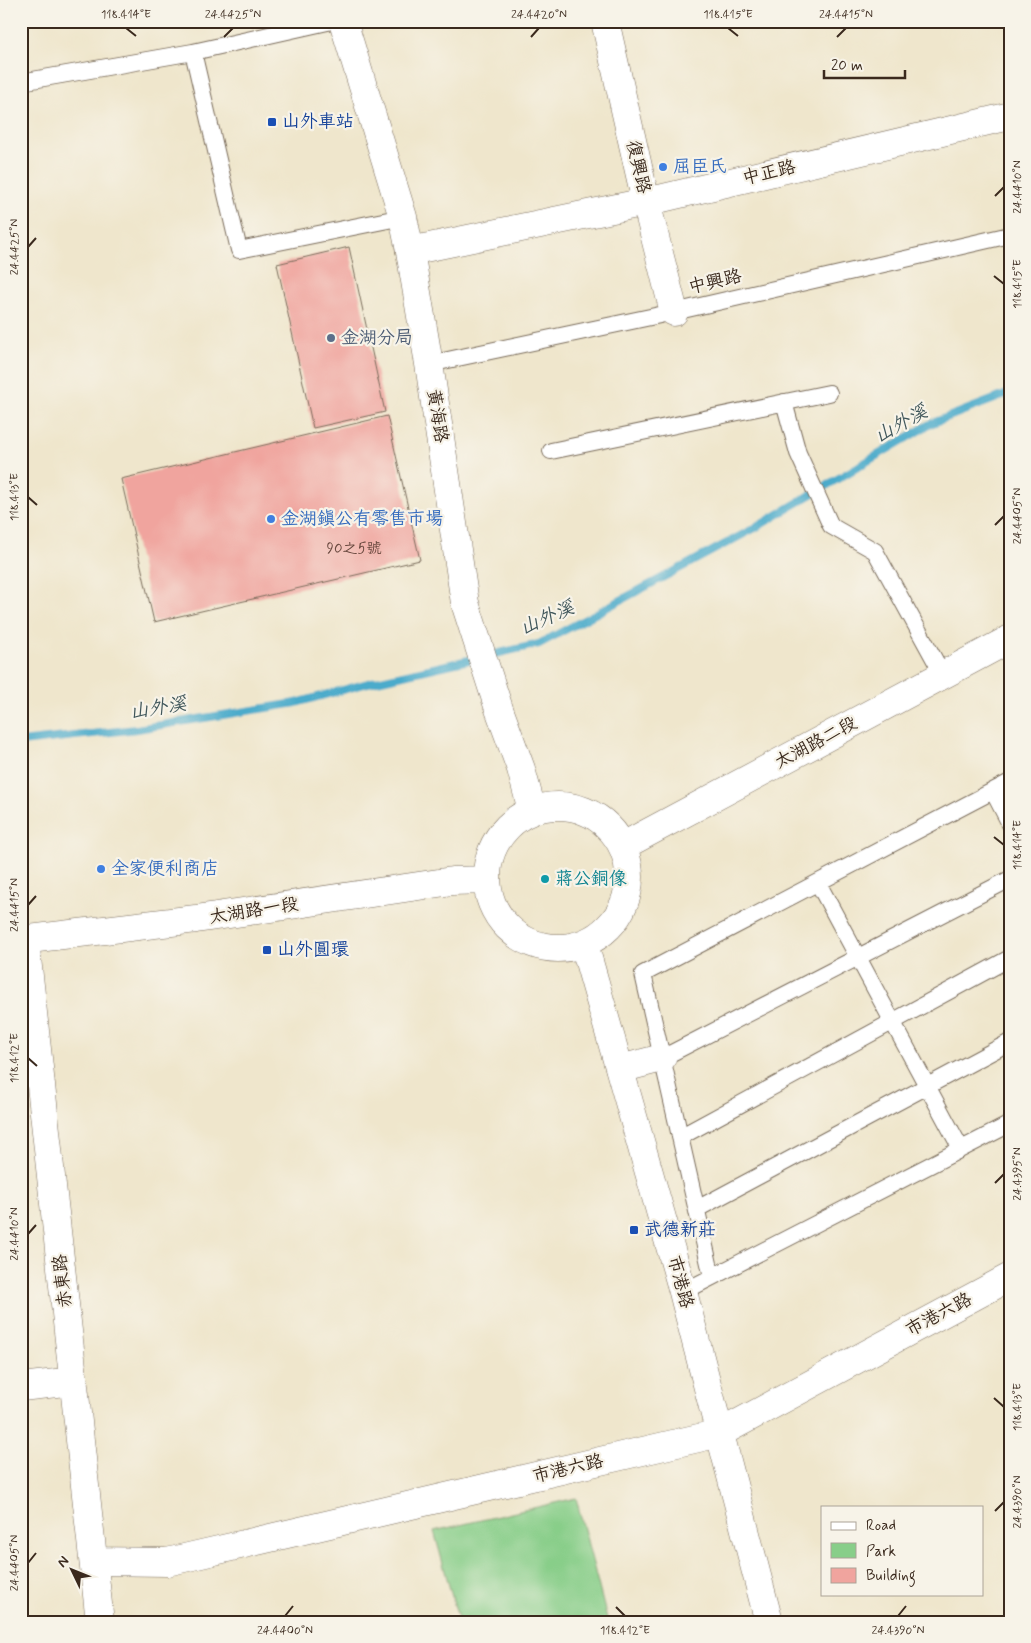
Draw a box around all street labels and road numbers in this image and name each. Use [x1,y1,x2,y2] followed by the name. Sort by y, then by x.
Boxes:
[620,138,656,196] street label: 復興路
[740,155,798,191] street label: 中正路
[686,264,744,300] street label: 中興路
[421,387,453,445] street label: 黃海路
[771,711,861,775] street label: 太湖路二段
[208,892,300,930] street label: 太湖路一段
[48,1253,78,1309] street label: 赤東路
[661,1253,699,1311] street label: 市港路
[902,1288,976,1342] street label: 市港六路
[530,1449,606,1489] street label: 市港六路

